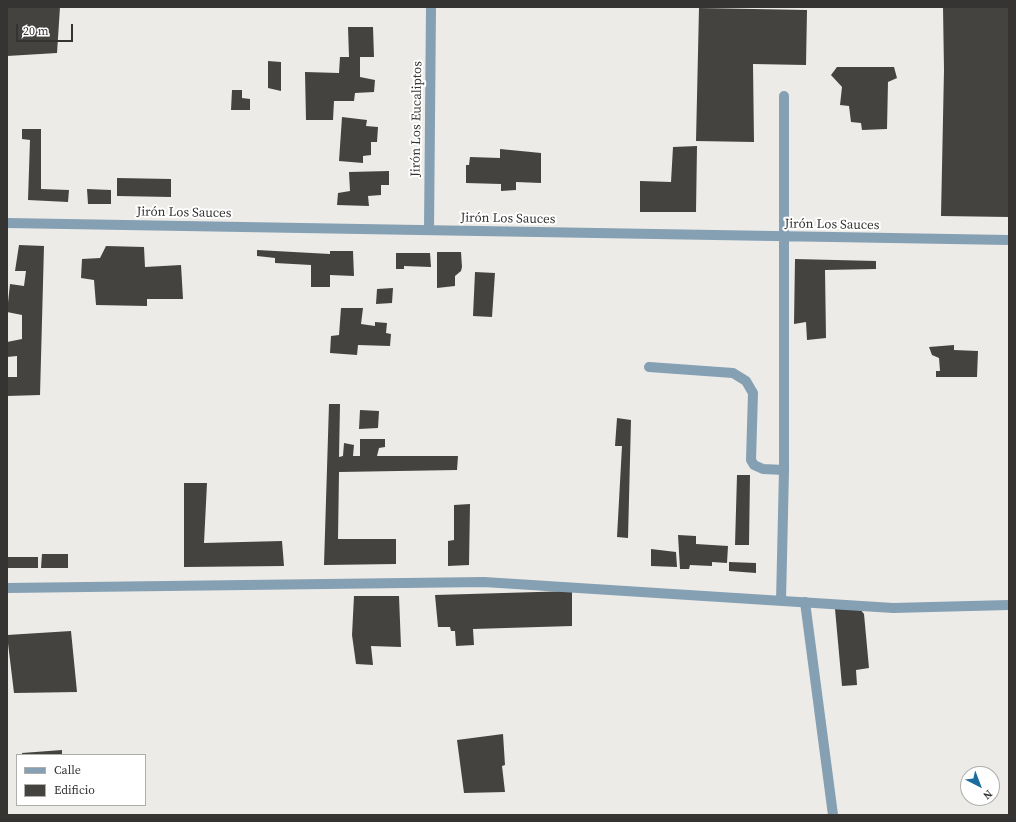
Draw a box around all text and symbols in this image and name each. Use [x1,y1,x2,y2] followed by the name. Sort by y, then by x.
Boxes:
[18,16,75,42] scale bar
[23,23,49,39] text: 20 m
[408,61,426,177] street label: Jirón Los Eucaliptos
[136,204,232,222] street label: Jirón Los Sauces
[460,210,556,228] street label: Jirón Los Sauces
[784,216,880,234] street label: Jirón Los Sauces
[16,754,146,806] legend
[54,762,81,778] text: Calle
[960,766,1000,806] north arrow
[54,782,95,798] text: Edificio
[980,786,996,803] text: N

